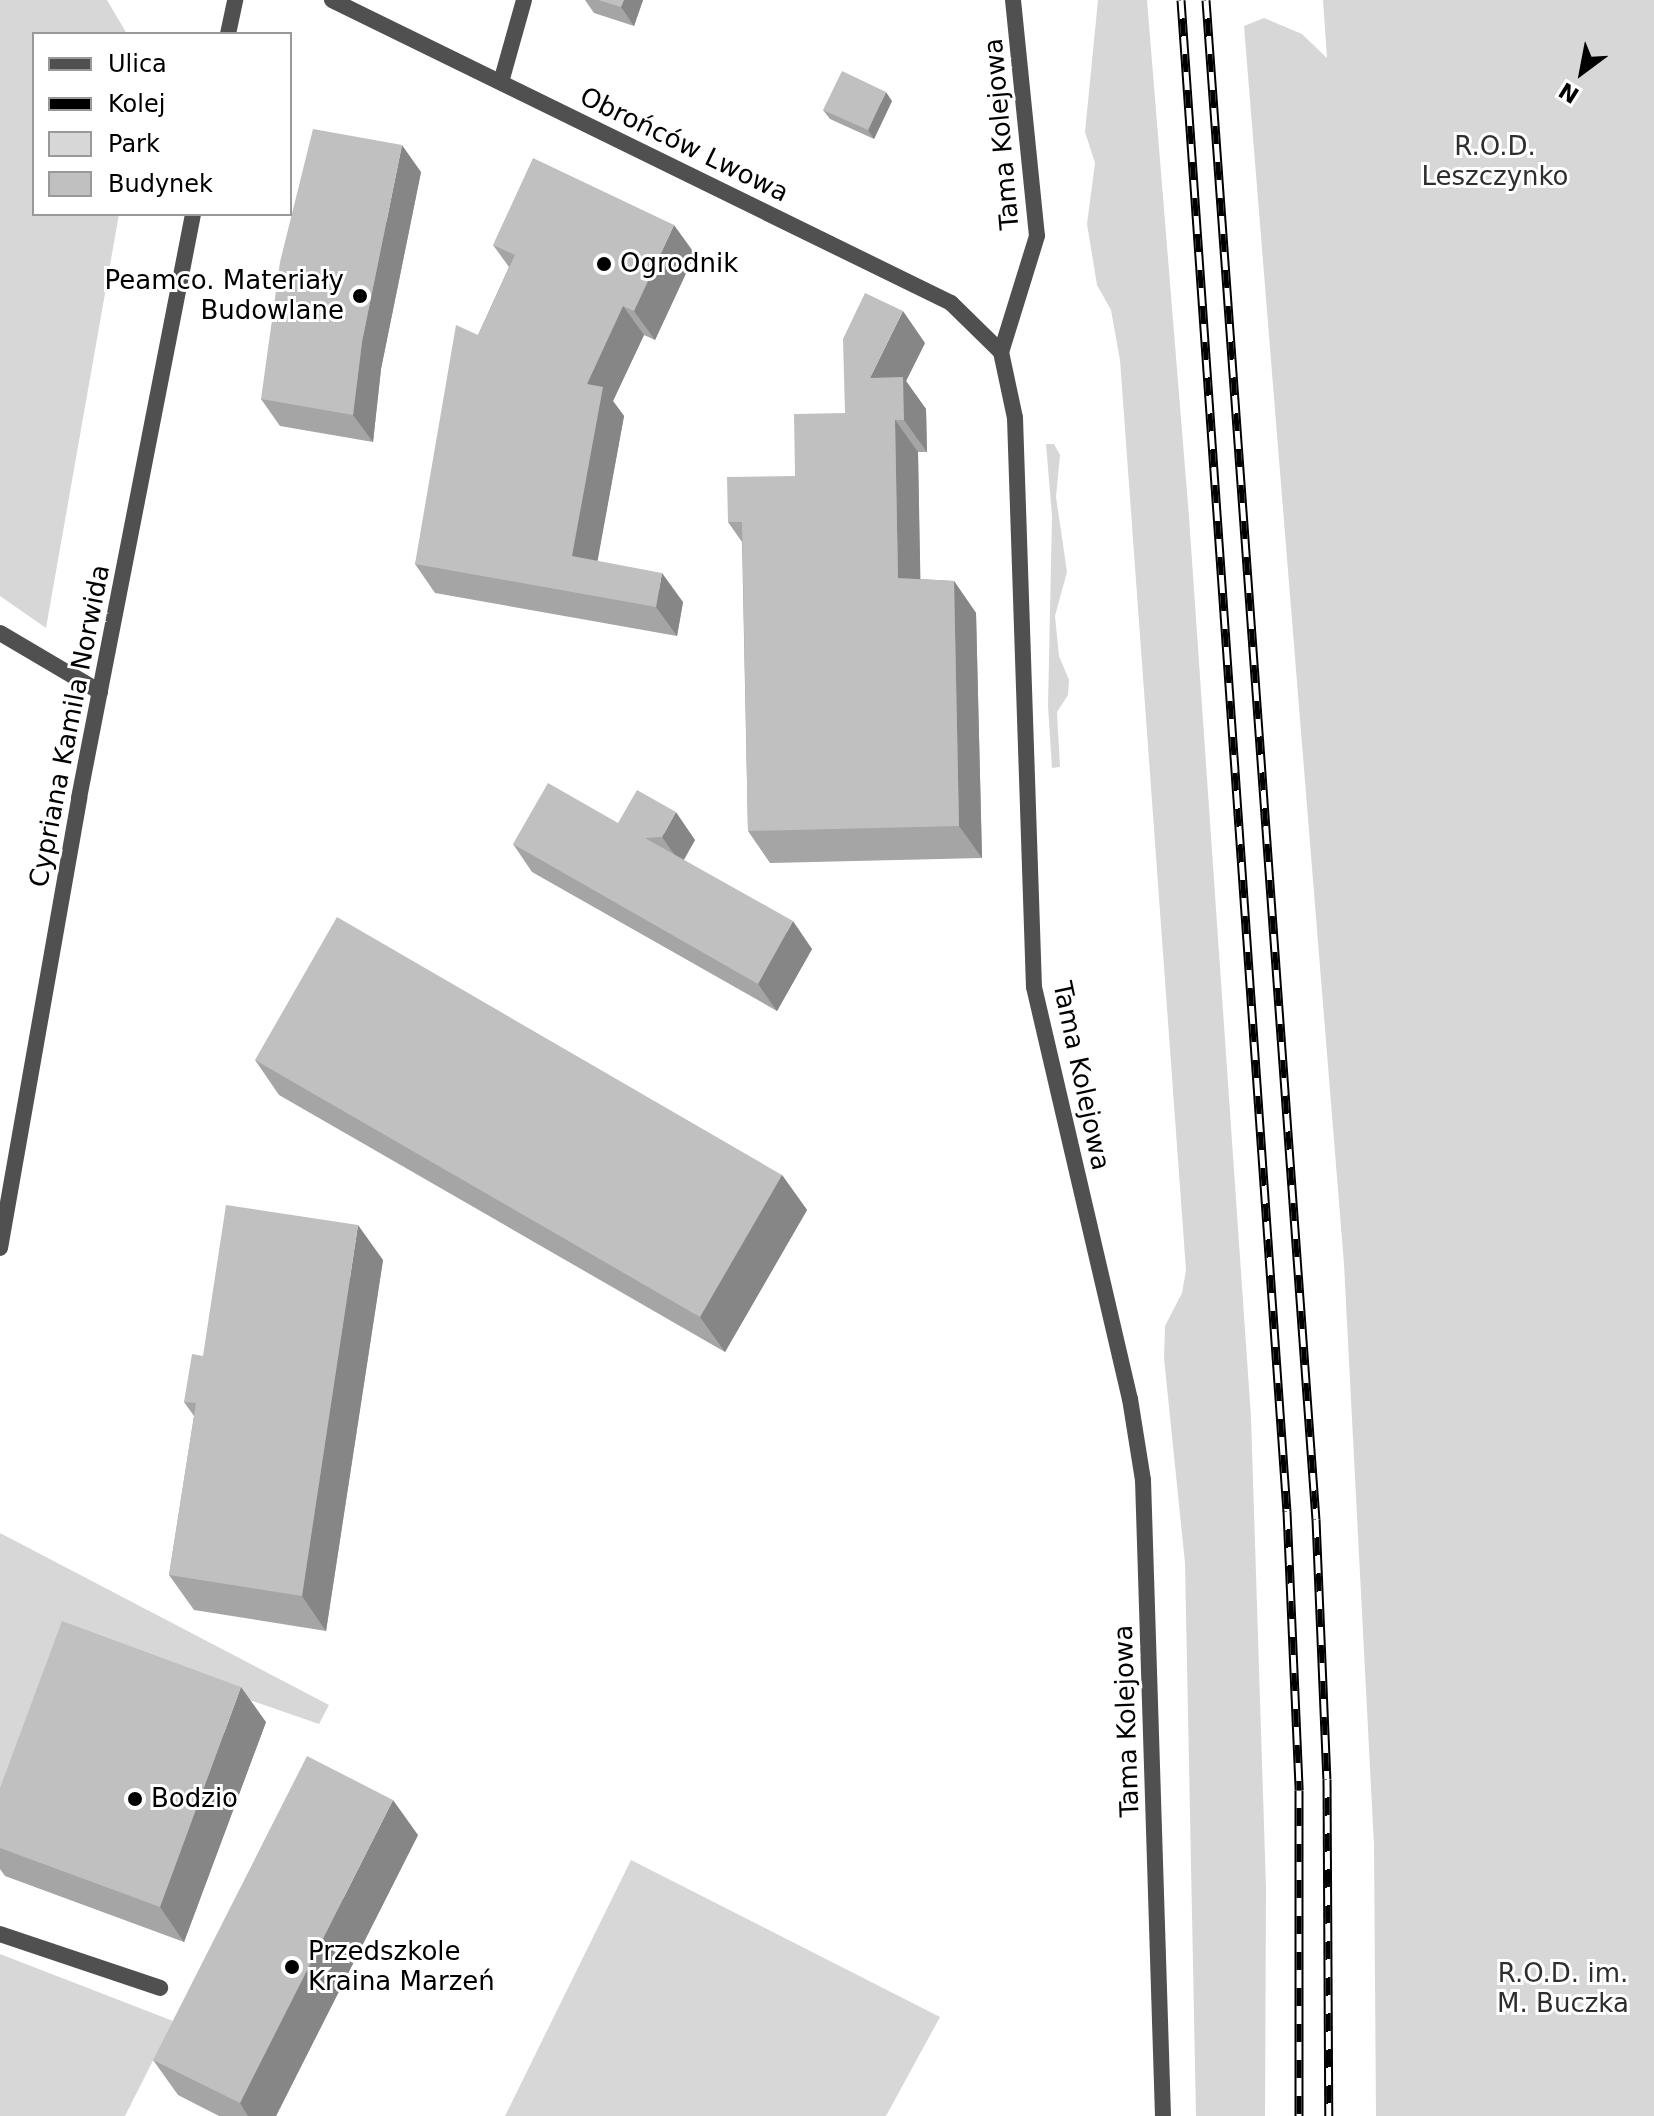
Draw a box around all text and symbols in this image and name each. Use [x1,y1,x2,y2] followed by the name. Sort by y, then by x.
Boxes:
[32,32,292,216] legend
[1542,32,1622,112] north arrow
[978,37,1026,231] street label: Tama Kolejowa
[108,50,167,78] text: Ulica
[1555,77,1583,108] text: N
[575,81,793,209] street label: Obrońców Lwowa
[108,90,165,118] text: Kolej
[108,130,160,158] text: Park
[1421,131,1569,192] park label: R.O.D. Leszczynko
[108,170,213,198] text: Budynek
[620,248,738,280] place label: Ogrodnik
[595,255,613,273] marker: Ogrodnik
[105,265,344,326] place label: Peamco. Materiały Budowlane
[351,287,369,305] marker: Peamco. Materiały Budowlane
[23,562,117,890] street label: Cypriana Kamila Norwida
[1046,979,1116,1173] street label: Tama Kolejowa
[1108,1624,1146,1818] street label: Tama Kolejowa
[151,1783,238,1815] place label: Bodzio
[126,1790,144,1808] marker: Bodzio
[308,1936,495,1998] place label: Przedszkole Kraina Marzeń
[283,1958,301,1976] marker: Przedszkole Kraina Marzeń
[1497,1958,1629,2020] park label: R.O.D. im. M. Buczka

